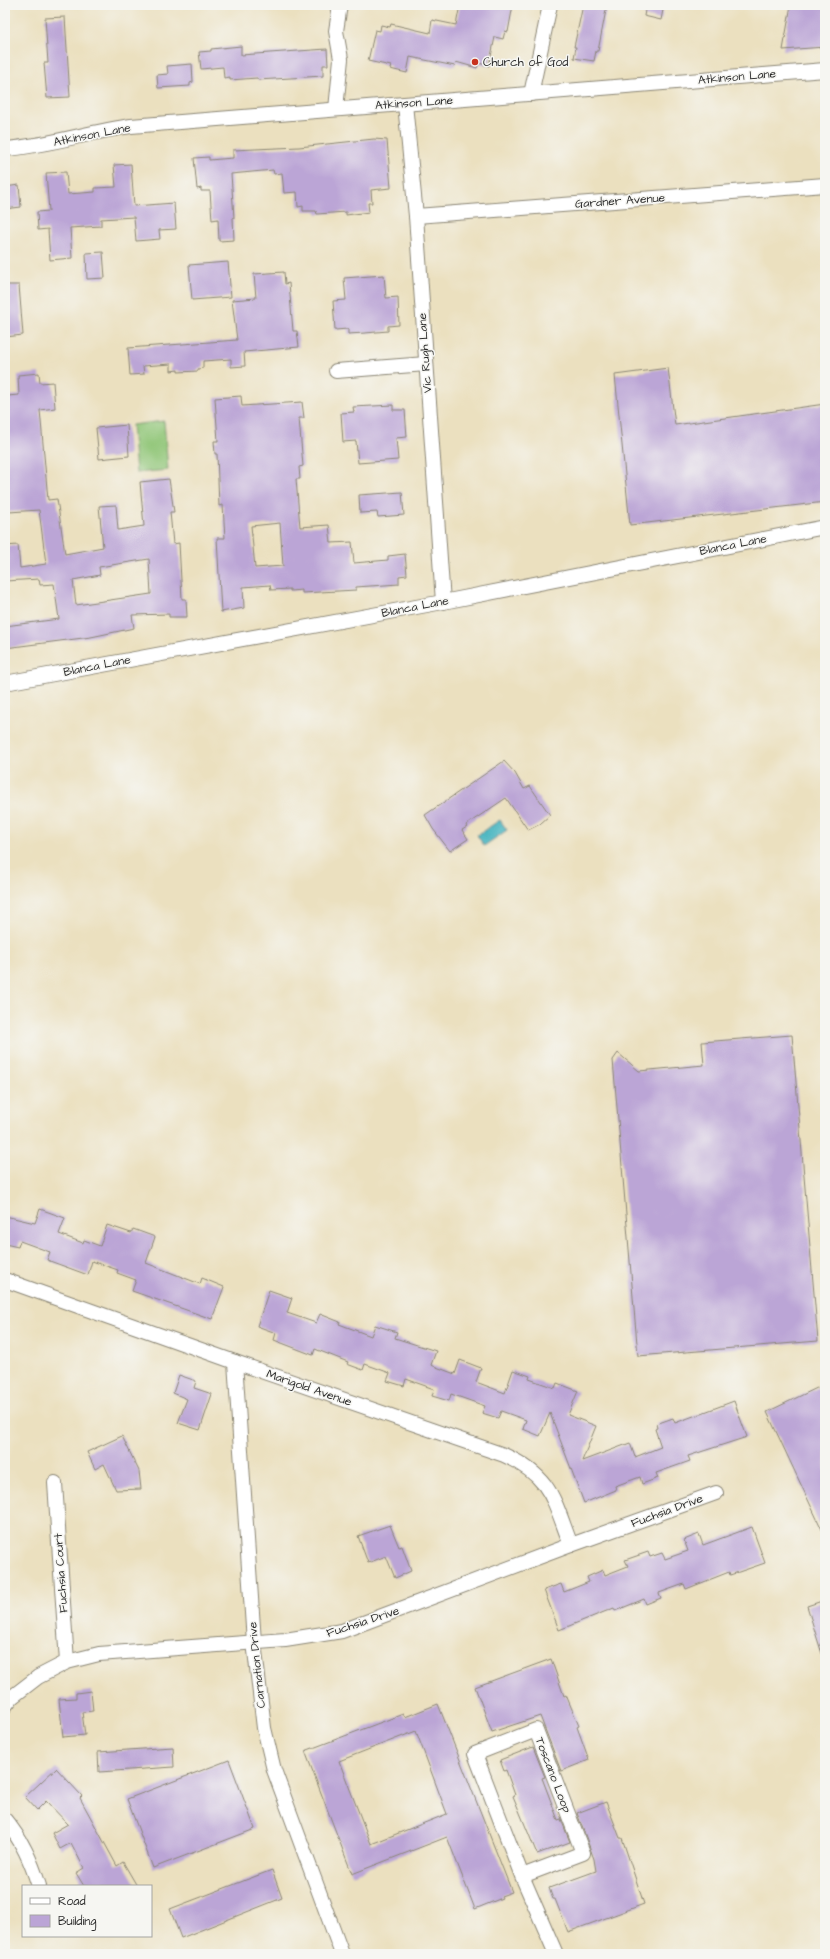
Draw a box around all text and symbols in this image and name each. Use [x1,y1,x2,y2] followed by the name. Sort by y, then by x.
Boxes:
[483,54,568,71] place label: Church of God
[470,57,480,67] marker: Church of God
[697,65,777,89] street label: Atkinson Lane
[374,92,454,114] street label: Atkinson Lane
[52,119,133,151] street label: Atkinson Lane
[574,189,666,213] street label: Gardner Avenue
[414,312,437,394] street label: Vic Rugh Lane
[698,530,768,560] street label: Blanca Lane
[380,592,450,622] street label: Blanca Lane
[62,651,132,681] street label: Blanca Lane
[264,1365,354,1412] street label: Marigold Avenue
[629,1490,706,1532] street label: Fuchsia Drive
[50,1533,72,1613] street label: Fuchsia Court
[324,1602,402,1642] street label: Fuchsia Drive
[244,1621,270,1709] street label: Carnation Drive
[531,1735,575,1816] street label: Toscano Loop
[22,1885,152,1937] legend
[58,1893,86,1910] text: Road
[58,1913,96,1931] text: Building

